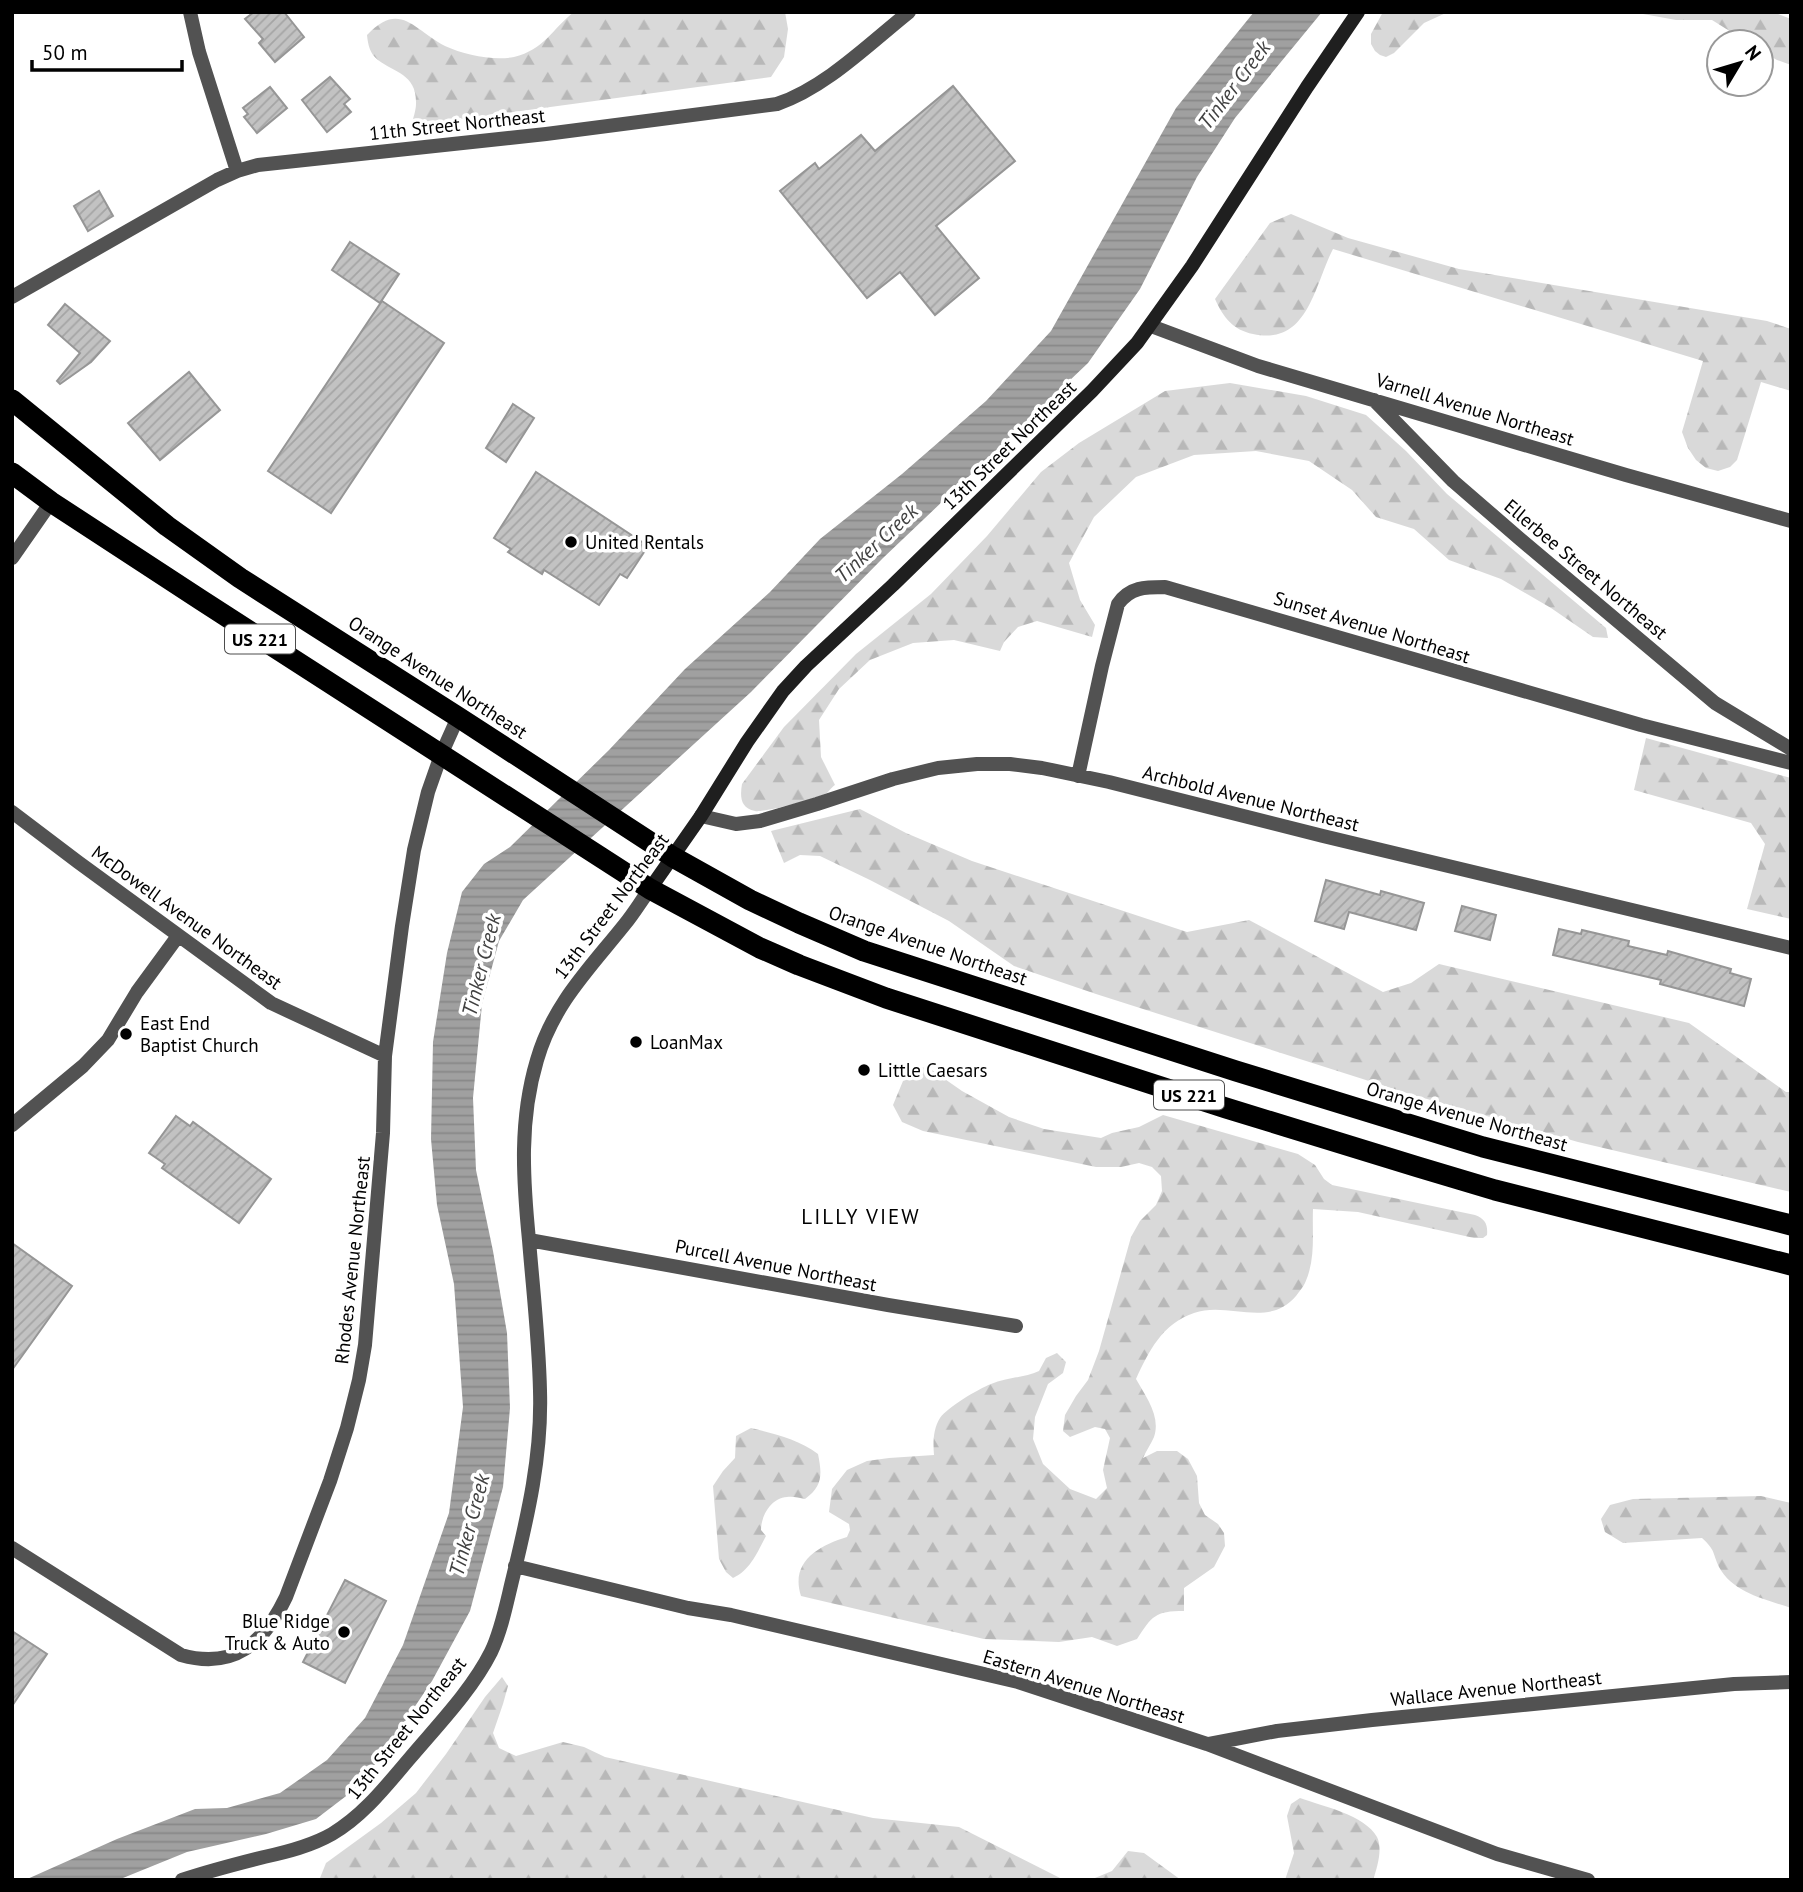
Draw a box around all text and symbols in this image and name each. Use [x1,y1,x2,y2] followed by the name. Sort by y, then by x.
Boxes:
[32,28,182,72] scale bar
[1705,28,1775,98] north arrow
[1192,34,1277,135] water label: Tinker Creek
[42,39,88,66] text: 50 m
[1740,40,1767,65] text: N
[368,103,547,145] street label: 11th Street Northeast
[1372,367,1578,451] street label: Varnell Avenue Northeast
[937,375,1081,515] street label: 13th Street Northeast
[1499,494,1673,645] street label: Ellerbee Street Northeast
[829,496,925,588] water label: Tinker Creek
[585,530,704,554] place label: United Rentals
[563,534,579,550] marker: United Rentals
[1271,586,1474,668] street label: Sunset Avenue Northeast
[344,610,532,744] street label: Orange Avenue Northeast
[225,624,295,654] road number: US 221
[1140,760,1362,837] street label: Archbold Avenue Northeast
[548,828,674,984] street label: 13th Street Northeast
[87,840,287,995] street label: McDowell Avenue Northeast
[826,900,1031,990] street label: Orange Avenue Northeast
[455,910,507,1019] water label: Tinker Creek
[140,1011,259,1057] place label: East End Baptist Church
[118,1026,134,1042] marker: East End Baptist Church
[650,1030,723,1054] place label: LoanMax
[628,1034,644,1050] marker: LoanMax
[878,1058,988,1082] place label: Little Caesars
[856,1062,872,1078] marker: Little Caesars
[1364,1076,1571,1156] street label: Orange Avenue Northeast
[1154,1080,1224,1110] road number: US 221
[329,1154,375,1365] street label: Rhodes Avenue Northeast
[801,1203,921,1230] district label: LILLY VIEW
[673,1234,879,1296] street label: Purcell Avenue Northeast
[442,1470,496,1579] water label: Tinker Creek
[225,1609,330,1655] place label: Blue Ridge Truck & Auto
[336,1624,352,1640] marker: Blue Ridge Truck & Auto
[980,1644,1188,1728] street label: Eastern Avenue Northeast
[341,1651,471,1804] street label: 13th Street Northeast
[1389,1665,1603,1711] street label: Wallace Avenue Northeast

